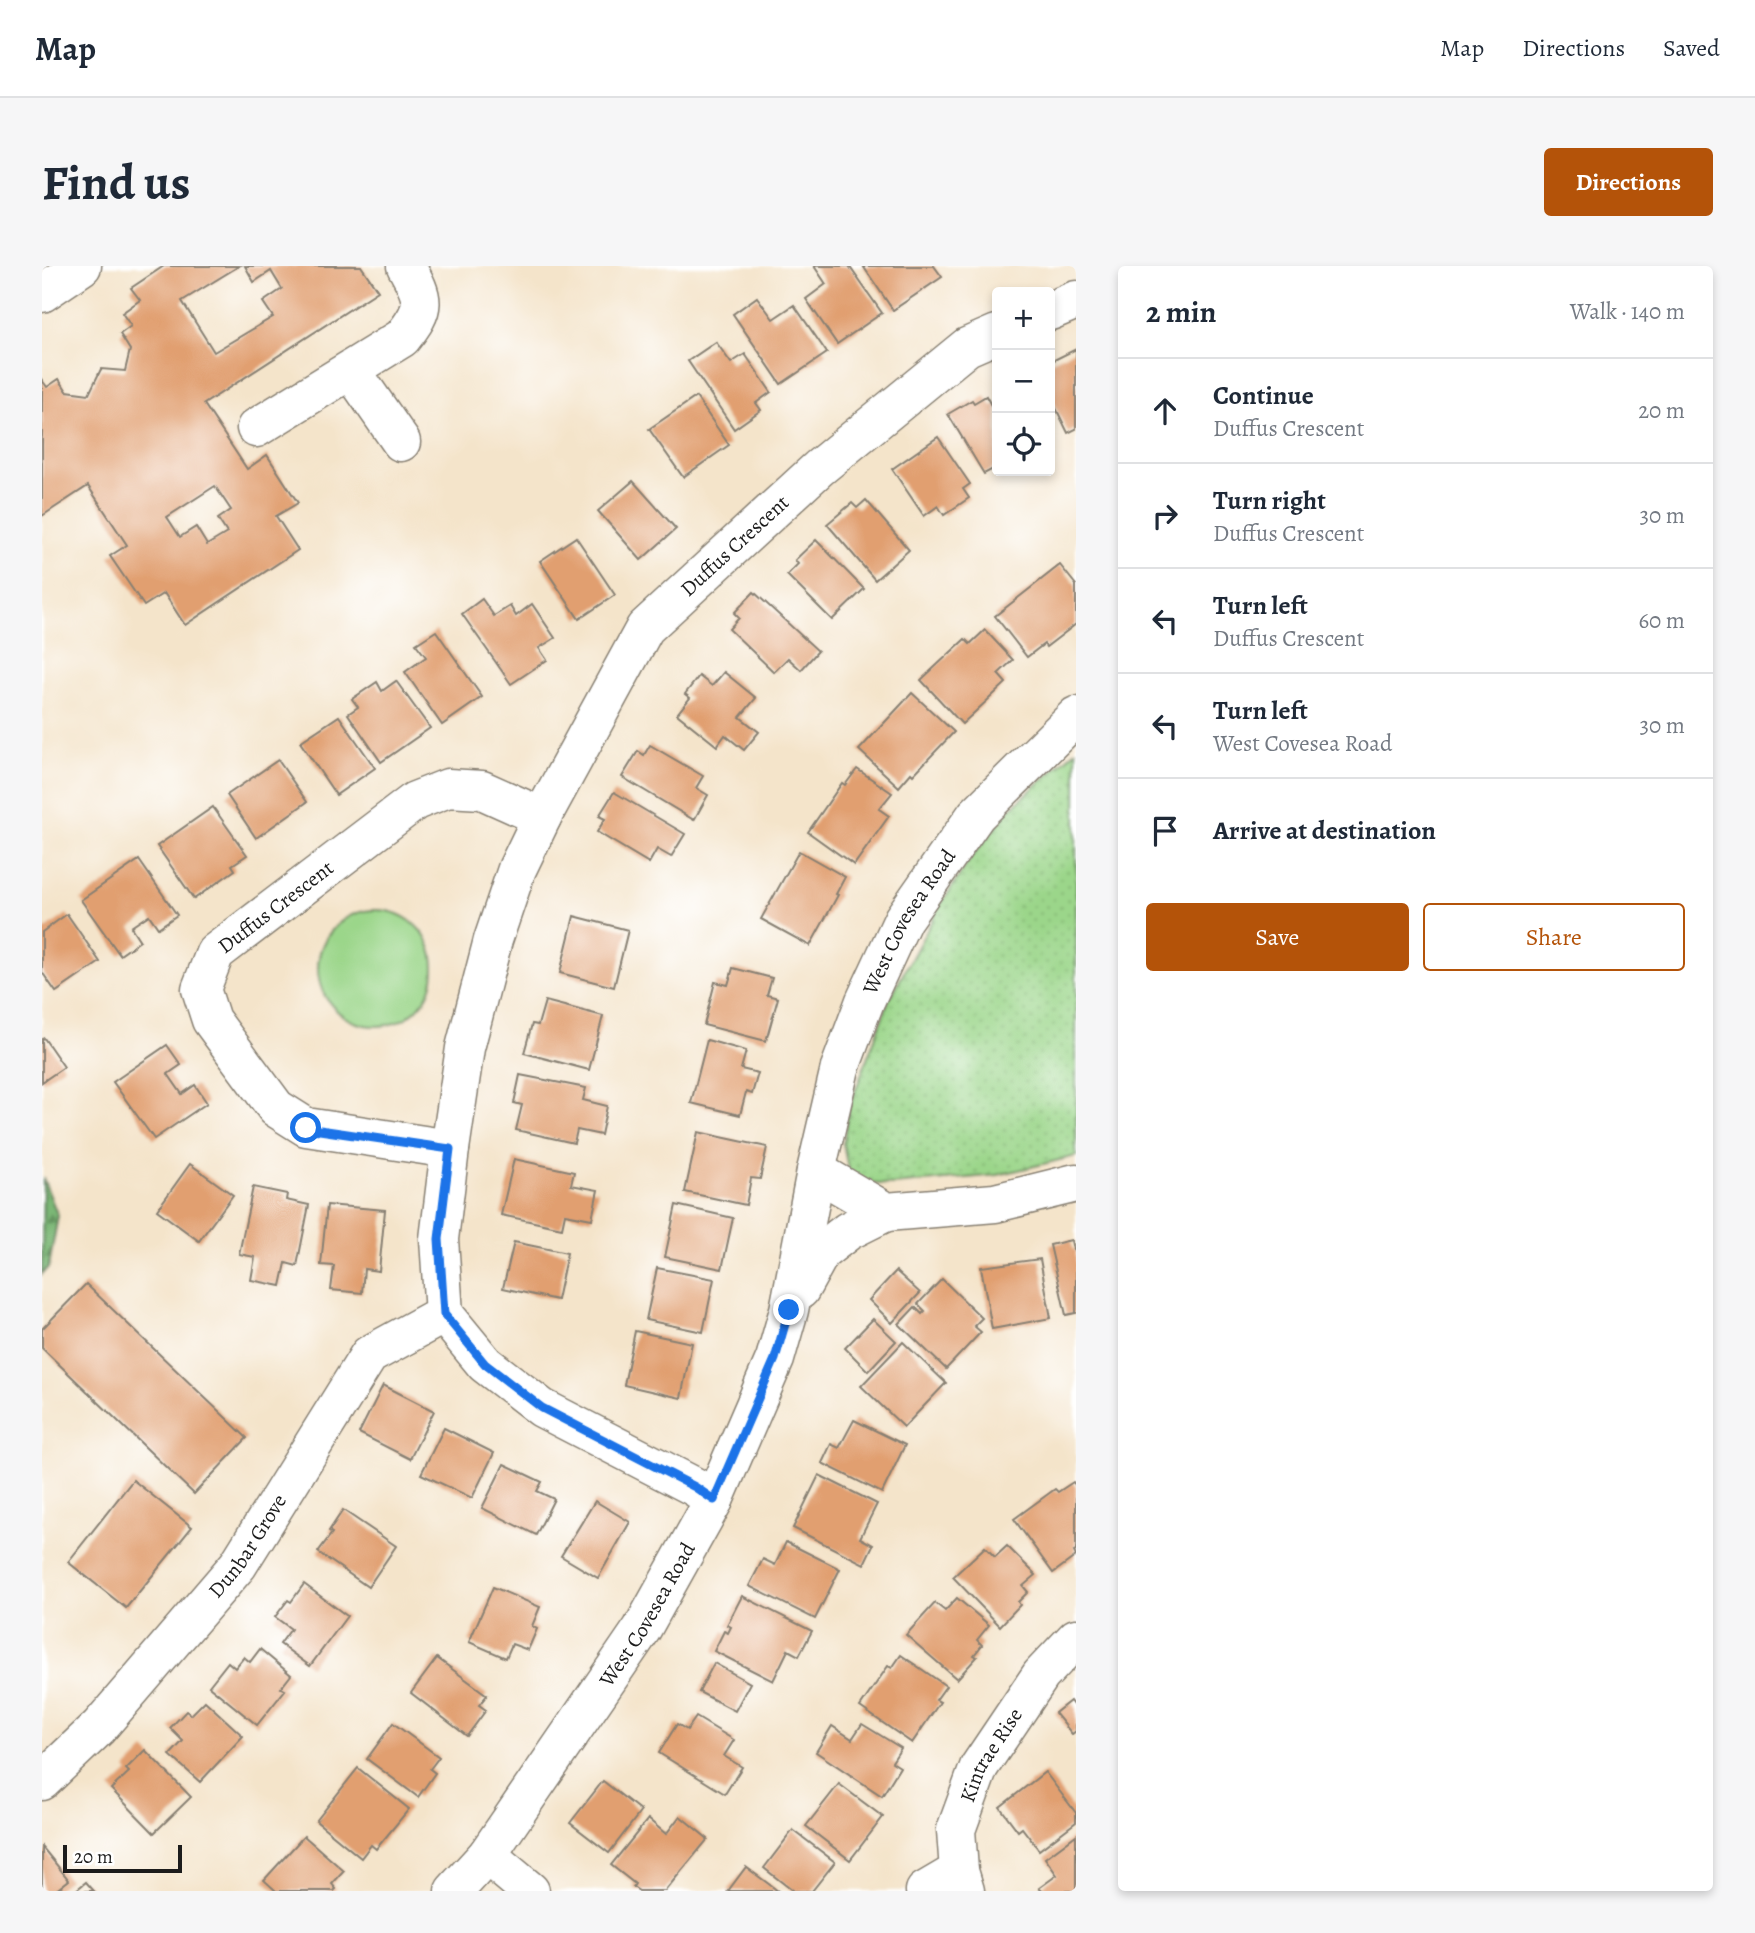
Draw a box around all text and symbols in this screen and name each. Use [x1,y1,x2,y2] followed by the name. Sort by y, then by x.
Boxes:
[35,26,96,71] text: Map
[1440,32,1484,64] text: Map
[1522,32,1625,64] text: Directions
[1663,32,1720,64] text: Saved
[1544,148,1713,216] button: Directions
[42,149,190,216] text: Find us
[992,287,1055,476] map controls
[992,287,1055,350] button: +
[1146,292,1216,332] text: 2 min
[1570,296,1685,327] text: Walk · 140 m
[992,350,1055,413] button: −
[1213,378,1314,413] text: Continue
[1146,392,1184,430] icon: ahead
[1638,395,1685,426] text: 20 m
[992,413,1055,476] button: locate
[1213,413,1364,444] text: Duffus Crescent
[1213,483,1326,518] text: Turn right
[674,488,795,603] street label: Duffus Crescent
[1146,497,1184,535] icon: right
[1639,500,1685,531] text: 30 m
[1213,518,1364,549] text: Duffus Crescent
[1213,588,1308,623] text: Turn left
[1146,602,1184,640] icon: left
[1638,605,1685,636] text: 60 m
[1213,623,1364,654] text: Duffus Crescent
[1213,693,1308,728] text: Turn left
[1146,707,1184,745] icon: left
[1639,710,1685,741] text: 30 m
[1213,728,1392,759] text: West Covesea Road
[1146,812,1184,850] icon: arrive
[1213,813,1436,848] text: Arrive at destination
[856,843,962,1000] street label: West Covesea Road
[212,854,339,960] street label: Duffus Crescent
[1146,903,1409,971] button: Save
[1423,903,1685,971] button: Share
[290,1112,321,1143] route start
[773,1294,804,1325] route end
[202,1489,293,1604] street label: Dunbar Grove
[592,1537,702,1693] street label: West Covesea Road
[953,1702,1029,1806] street label: Kintrae Rise
[63,1842,182,1874] scale bar
[74,1844,113,1870] text: 20 m

